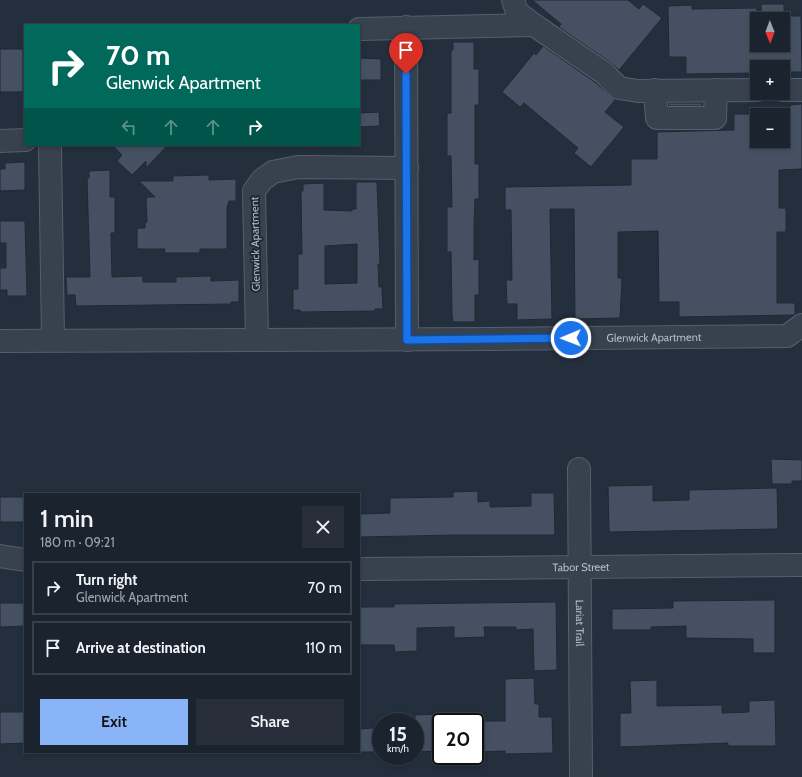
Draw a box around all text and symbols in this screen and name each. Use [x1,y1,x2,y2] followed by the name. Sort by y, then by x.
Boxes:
[750,12,790,52] north arrow
[750,12,790,148] map controls
[389,33,423,74] pin
[106,38,170,72] text: 70 m
[395,39,417,61] icon: arrive
[40,40,92,92] icon: right
[750,60,790,100] button: +
[106,72,261,94] text: Glenwick Apartment
[750,108,790,148] button: −
[118,116,140,138] icon: left
[160,116,182,138] icon: ahead
[202,116,224,138] icon: ahead
[244,116,266,138] icon: right
[247,196,263,291] street label: Glenwick Apartment
[550,317,592,359] position arrow
[607,330,702,345] street label: Glenwick Apartment
[40,504,94,533] text: 1 min
[302,506,344,548] button: close
[40,534,115,550] text: 180 m · 09:21
[552,560,610,574] street label: Tabor Street
[76,571,137,589] text: Turn right
[42,577,64,599] icon: right
[308,579,342,597] text: 70 m
[76,589,188,605] text: Glenwick Apartment
[573,600,587,647] street label: Lariat Trail
[42,637,64,659] icon: arrive
[76,639,206,657] text: Arrive at destination
[305,639,342,657] text: 110 m
[40,699,188,745] button: Exit
[196,699,344,745] button: Share
[432,713,484,765] speed limit sign: 20
[389,722,407,746] text: 15
[387,742,409,755] text: km/h

